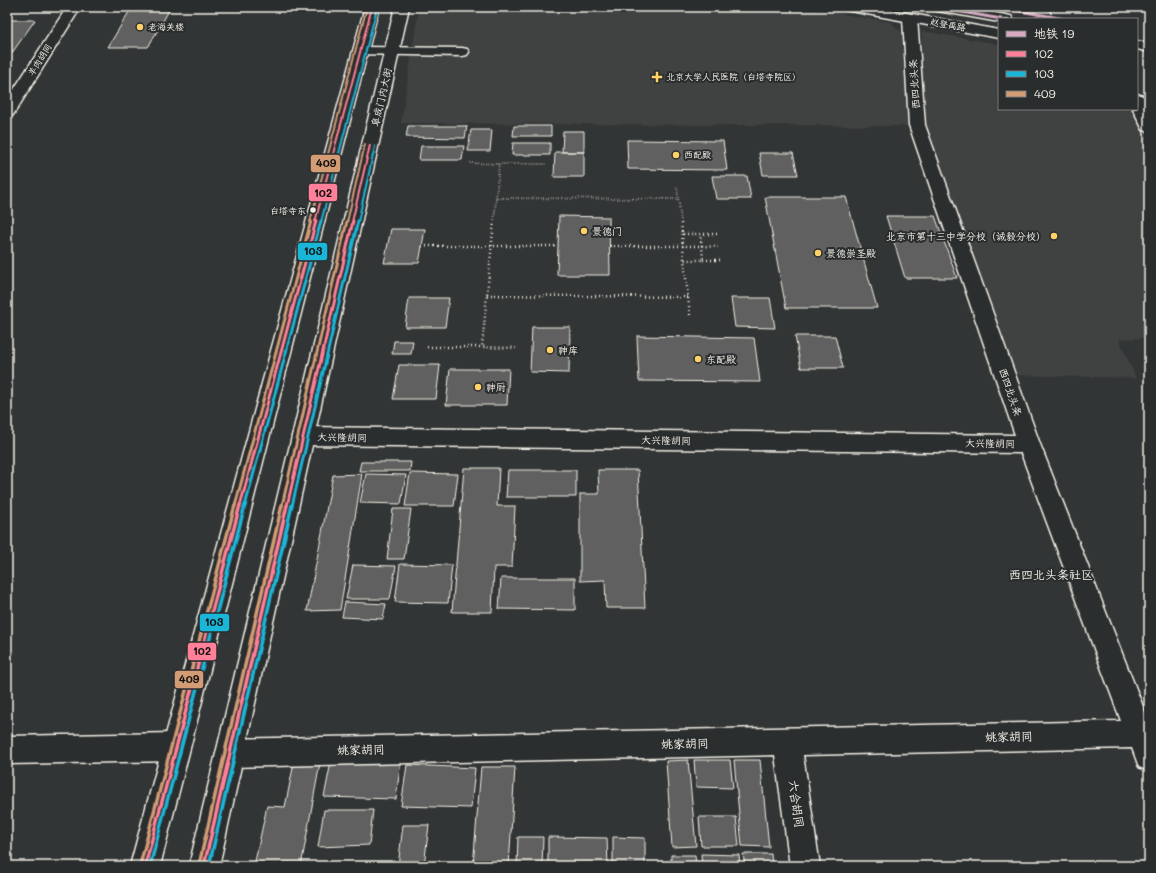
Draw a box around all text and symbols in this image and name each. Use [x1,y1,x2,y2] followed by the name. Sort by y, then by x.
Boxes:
[929,16,967,33] street label: 赵登禹路
[998,18,1138,110] legend
[148,21,184,32] place label: 老海关楼
[135,22,145,32] marker: 老海关楼
[1034,25,1074,41] text: 地铁 19
[25,42,54,78] street label: 羊肉胡同
[1034,45,1053,61] text: 102
[905,59,923,109] street label: 西四北头条
[1034,65,1054,81] text: 103
[367,66,395,128] street label: 阜成门内大街
[651,71,663,83] marker: 北京大学人民医院（白塔寺院区）
[666,71,801,82] place label: 北京大学人民医院（白塔寺院区）
[1034,85,1056,101] text: 409
[684,149,711,160] place label: 西配殿
[671,150,681,160] marker: 西配殿
[310,154,341,173] line badge: 409
[316,155,337,170] text: 409
[308,183,338,202] line badge: 102
[314,185,332,200] text: 102
[270,205,306,216] place label: 白塔寺东
[308,205,318,215] marker: 白塔寺东
[592,224,622,238] place label: 景德门
[579,226,589,236] marker: 景德门
[886,229,1046,243] place label: 北京市第十三中学分校（诚毅分校）
[1049,231,1059,241] marker: 北京市第十三中学分校（诚毅分校）
[297,242,328,261] line badge: 103
[304,243,323,258] text: 103
[826,246,876,260] place label: 景德崇圣殿
[813,248,823,258] marker: 景德崇圣殿
[558,343,578,357] place label: 神库
[545,345,555,355] marker: 神库
[706,352,736,366] place label: 东配殿
[693,354,703,364] marker: 东配殿
[996,366,1026,418] street label: 西四北头条
[486,380,506,394] place label: 神厨
[473,382,483,392] marker: 神厨
[317,430,367,444] street label: 大兴隆胡同
[641,433,691,447] street label: 大兴隆胡同
[965,436,1015,450] street label: 大兴隆胡同
[1009,566,1093,582] district label: 西四北头条社区
[199,613,230,632] line badge: 103
[205,614,224,629] text: 103
[187,642,217,661] line badge: 102
[193,643,211,658] text: 102
[174,670,204,689] line badge: 409
[179,671,200,686] text: 409
[985,728,1033,744] street label: 姚家胡同
[661,735,709,751] street label: 姚家胡同
[337,741,385,757] street label: 姚家胡同
[786,779,808,829] street label: 六合胡同

